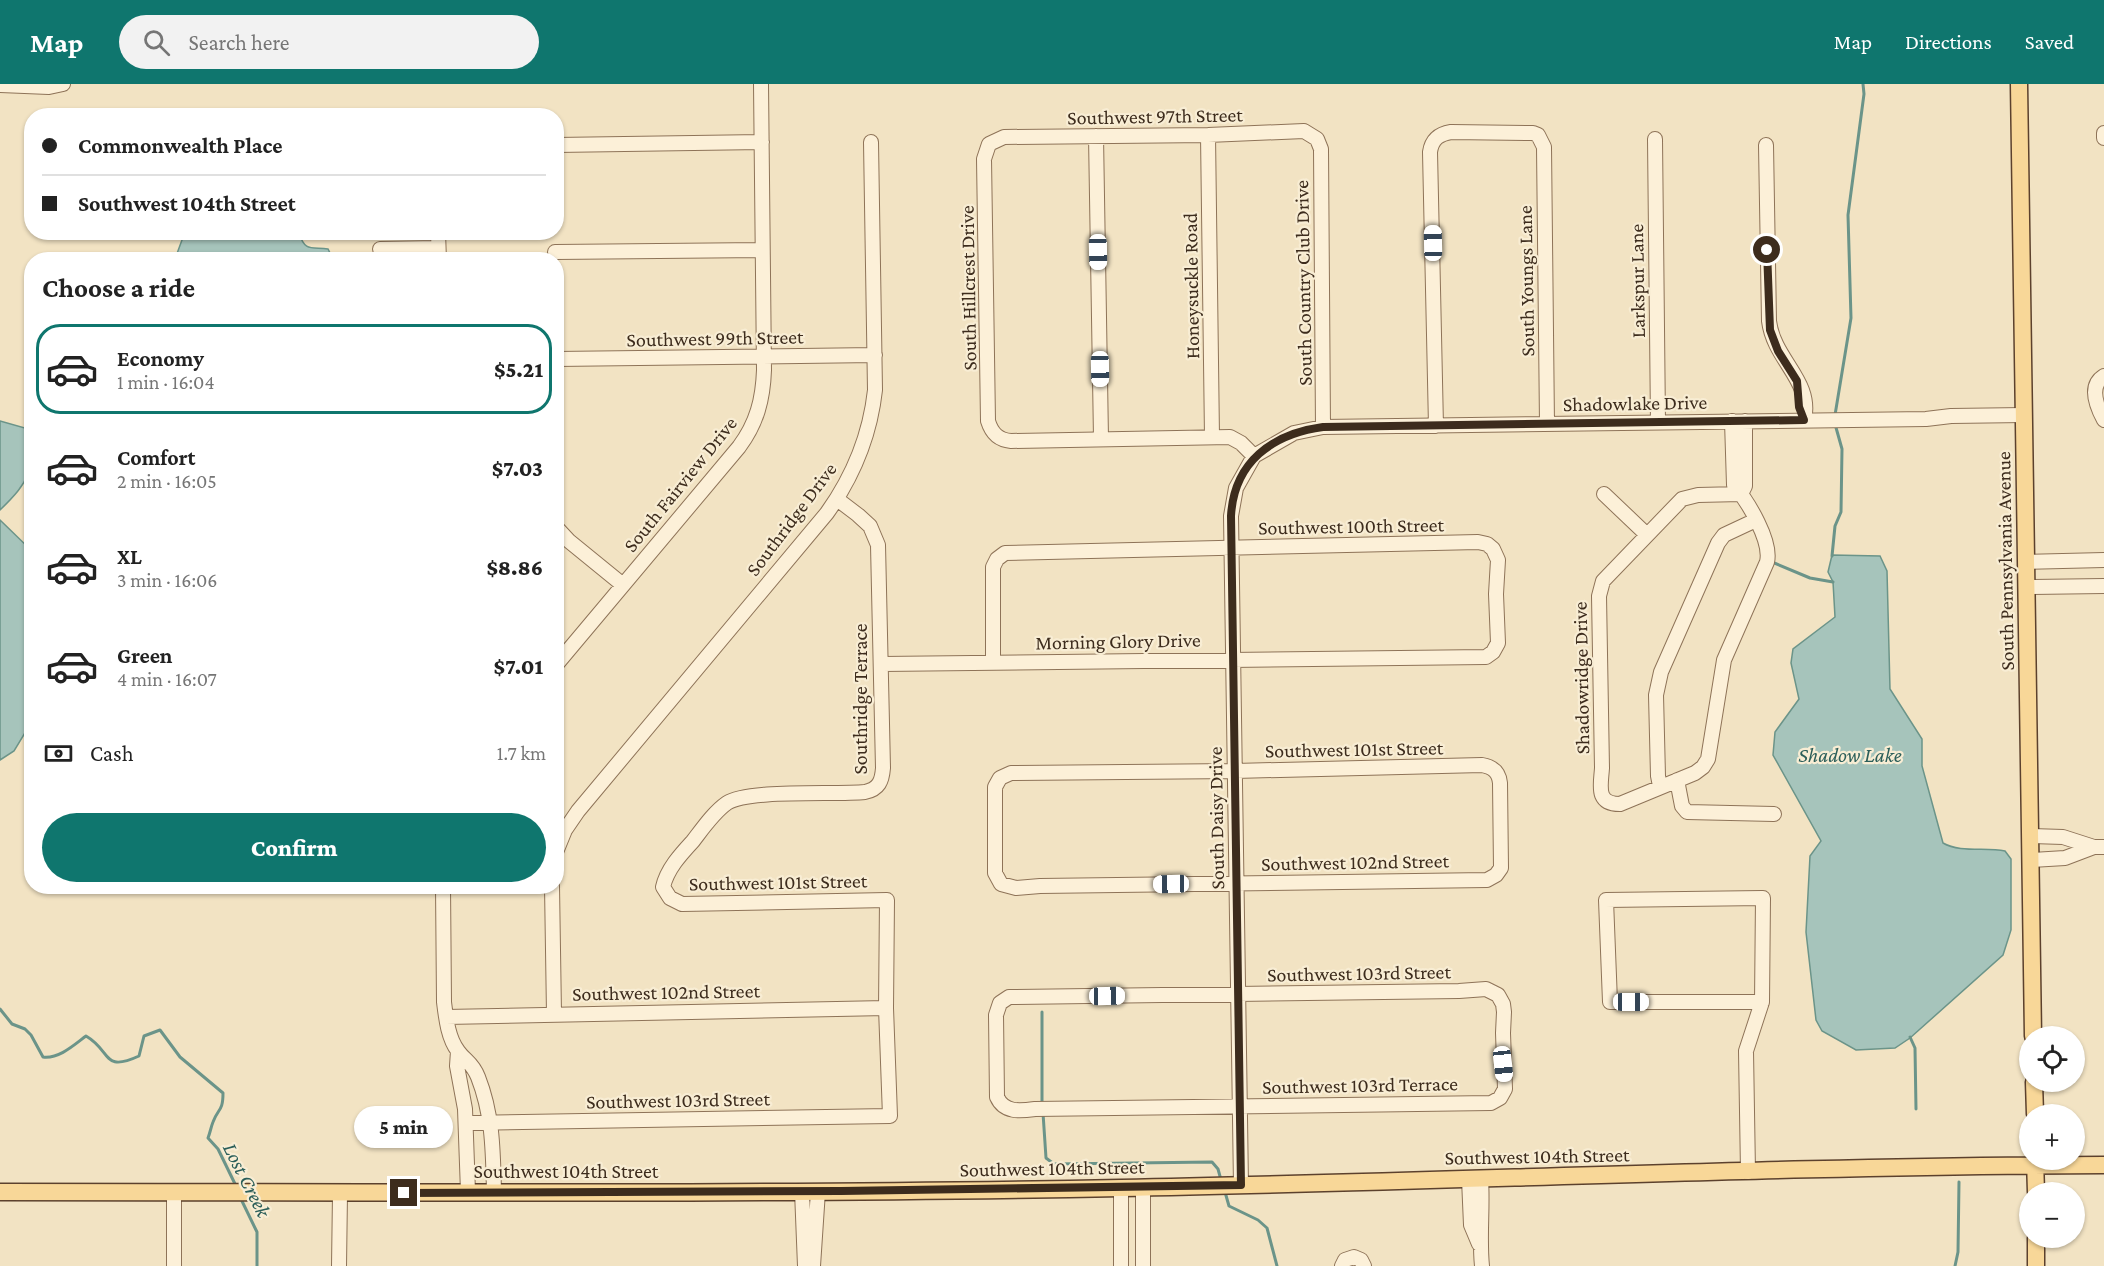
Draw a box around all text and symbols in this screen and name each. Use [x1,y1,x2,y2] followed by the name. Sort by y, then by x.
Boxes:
[119,15,539,69] search box
[140,26,173,59] icon: search
[30,27,83,58] text: Map
[188,30,289,55] text: Search here
[1834,30,1872,54] text: Map
[1905,30,1992,54] text: Directions
[2025,30,2074,54] text: Saved
[1067,103,1243,129] street label: Southwest 97th Street
[78,133,282,158] text: Commonwealth Place
[1290,180,1317,386] street label: South Country Club Drive
[78,191,296,216] text: Southwest 104th Street
[956,205,980,371] street label: South Hillcrest Drive
[1514,205,1539,357] street label: South Youngs Lane
[1179,212,1204,359] street label: Honeysuckle Road
[1625,223,1650,338] street label: Larkspur Lane
[1424,225,1442,261] car
[1089,234,1107,270] car
[1753,236,1780,263] route start
[42,273,195,303] text: Choose a ride
[626,325,804,351] street label: Southwest 99th Street
[45,342,99,396] icon: car
[117,346,204,371] text: Economy
[1091,351,1109,387] car
[494,357,543,382] text: $5.21
[117,371,215,393] text: 1 min · 16:04
[1563,391,1708,415] street label: Shadowlake Drive
[619,412,741,556] street label: South Fairview Drive
[45,441,99,495] icon: car
[117,445,195,470] text: Comfort
[1992,451,2019,671] street label: South Pennsylvania Avenue
[492,456,543,481] text: $7.03
[741,458,842,580] street label: Southridge Drive
[117,470,217,492] text: 2 min · 16:05
[1258,513,1445,539] street label: Southwest 100th Street
[45,540,99,594] icon: car
[117,544,142,569] text: XL
[486,555,543,580] text: $8.86
[117,569,217,591] text: 3 min · 16:06
[1569,601,1594,755] street label: Shadowridge Drive
[849,623,872,775] street label: Southridge Terrace
[1035,629,1201,654] street label: Morning Glory Drive
[45,639,99,693] icon: car
[117,643,173,668] text: Green
[494,654,543,679] text: $7.01
[117,668,217,690] text: 4 min · 16:07
[1265,736,1444,762] street label: Southwest 101st Street
[42,737,75,770] icon: cash
[90,741,134,766] text: Cash
[497,742,546,764] text: 1.7 km
[1798,743,1902,767] water label: Shadow Lake
[1204,746,1229,890] street label: South Daisy Drive
[42,813,546,882] button: Confirm
[1261,849,1450,875] street label: Southwest 102nd Street
[689,869,868,895] street label: Southwest 101st Street
[1153,875,1189,893] car
[1267,960,1451,986] street label: Southwest 103rd Street
[572,979,761,1005] street label: Southwest 102nd Street
[1089,987,1125,1005] car
[1613,993,1649,1011] car
[2019,1026,2085,1248] map controls
[2019,1026,2085,1092] button: locate
[1492,1045,1514,1083] car
[1262,1072,1458,1098] street label: Southwest 103rd Terrace
[586,1087,770,1113] street label: Southwest 103rd Street
[2019,1104,2085,1170] button: +
[354,1106,454,1148] callout: 5 min
[379,1116,428,1138] text: 5 min
[218,1139,276,1222] water label: Lost Creek
[1444,1143,1630,1169] street label: Southwest 104th Street
[959,1155,1145,1181] street label: Southwest 104th Street
[474,1160,659,1182] street label: Southwest 104th Street
[390,1179,417,1206] route end
[2019,1182,2085,1248] button: −

